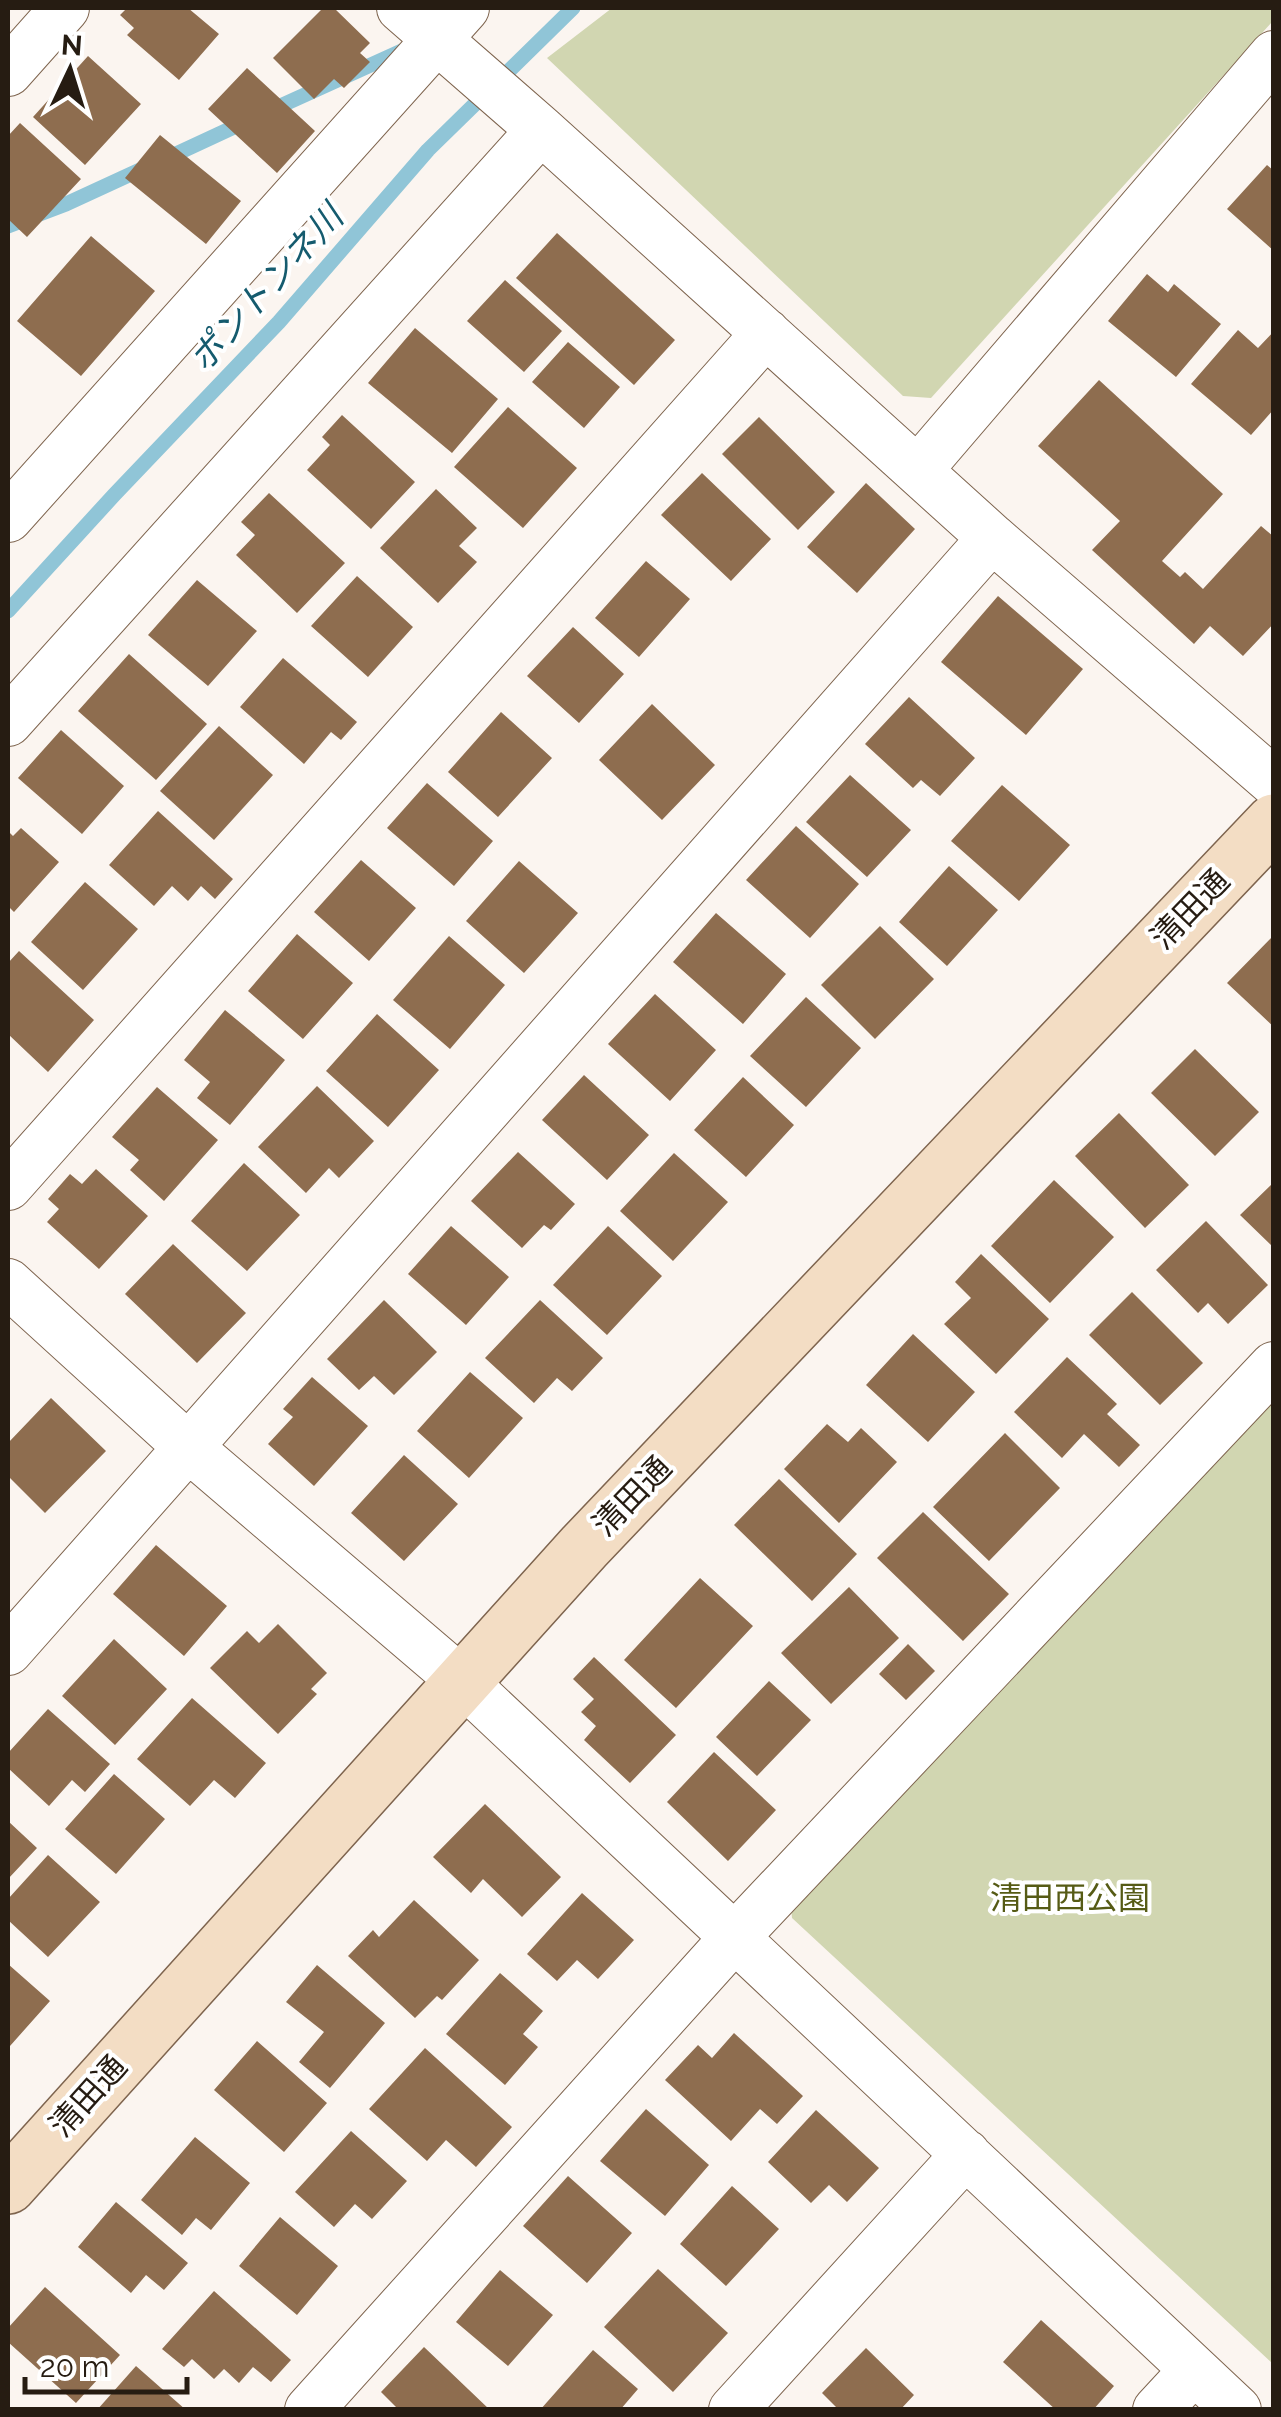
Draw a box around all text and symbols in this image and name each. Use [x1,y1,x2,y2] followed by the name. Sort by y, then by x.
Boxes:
[20,20,120,120] north arrow
[60,28,84,63] text: N
[180,193,354,379] water label: ポントンネ川
[1143,861,1236,956] street label: 清田通
[585,1448,678,1543] street label: 清田通
[990,1879,1150,1916] park label: 清田西公園
[42,2048,134,2144] street label: 清田通
[25,2332,188,2394] scale bar
[40,2349,109,2384] text: 20 m

